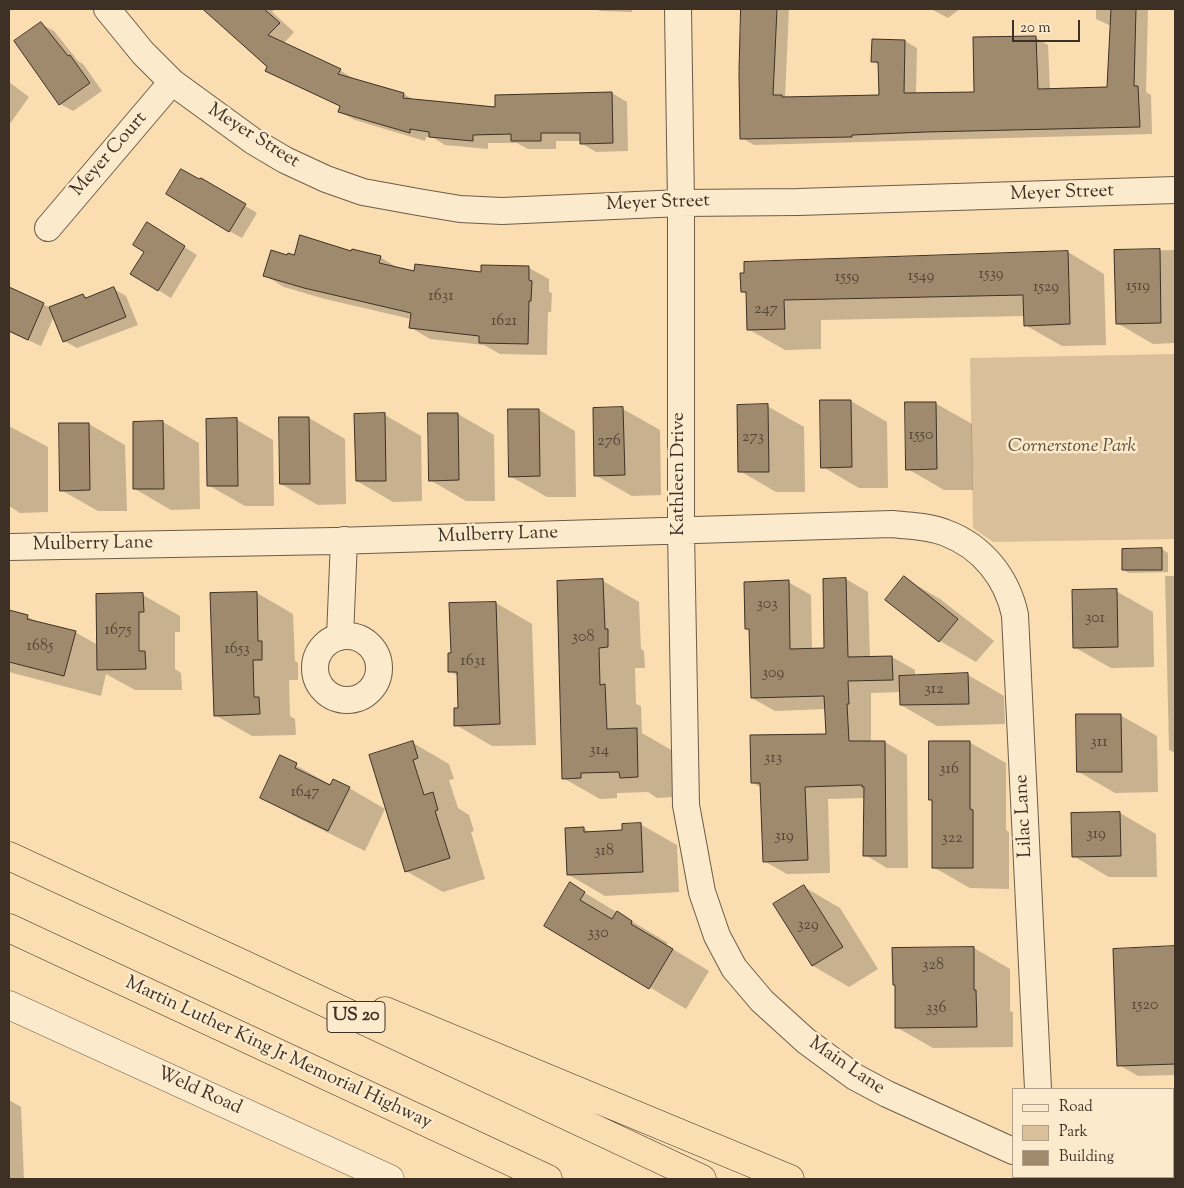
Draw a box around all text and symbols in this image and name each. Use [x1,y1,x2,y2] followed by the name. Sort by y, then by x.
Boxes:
[1014,10,1082,42] scale bar
[1020,18,1051,39] text: 20 m
[203,100,303,174] street label: Meyer Street
[67,108,153,202] street label: Meyer Court
[1010,181,1114,207] street label: Meyer Street
[606,191,710,217] street label: Meyer Street
[978,265,1004,285] house number: 1539
[908,267,934,287] house number: 1549
[835,268,859,288] house number: 1559
[1126,277,1150,297] house number: 1519
[1033,278,1059,298] house number: 1529
[428,287,454,307] house number: 1631
[754,300,778,320] house number: 247
[491,312,517,332] house number: 1621
[669,412,691,536] street label: Kathleen Drive
[909,426,933,446] house number: 1550
[742,428,764,448] house number: 273
[597,432,621,452] house number: 276
[1008,437,1136,459] park label: Cornerstone Park
[437,523,559,549] street label: Mulberry Lane
[32,533,154,557] street label: Mulberry Lane
[756,595,778,615] house number: 303
[1085,609,1105,629] house number: 301
[105,621,131,641] house number: 1675
[572,628,594,648] house number: 308
[27,637,53,657] house number: 1685
[224,640,250,660] house number: 1653
[460,652,486,672] house number: 1631
[762,664,784,684] house number: 309
[924,680,944,700] house number: 312
[1090,733,1108,753] house number: 311
[589,741,609,761] house number: 314
[764,749,782,769] house number: 313
[939,760,959,780] house number: 316
[1011,774,1039,858] street label: Lilac Lane
[290,783,320,803] house number: 1647
[1086,825,1106,845] house number: 319
[774,827,794,847] house number: 319
[941,829,963,849] house number: 322
[594,842,614,862] house number: 318
[797,916,819,936] house number: 329
[587,924,609,944] house number: 330
[922,956,944,976] house number: 328
[121,973,435,1135] street label: Martin Luther King Jr Memorial Highway
[1132,996,1158,1016] house number: 1520
[926,999,946,1019] house number: 336
[327,1002,385,1032] road number: US 20
[804,1033,888,1101] street label: Main Lane
[153,1063,245,1121] street label: Weld Road
[1012,1088,1174,1178] legend
[1059,1097,1093,1118] text: Road
[1059,1122,1088,1143] text: Park
[1059,1147,1114,1168] text: Building

